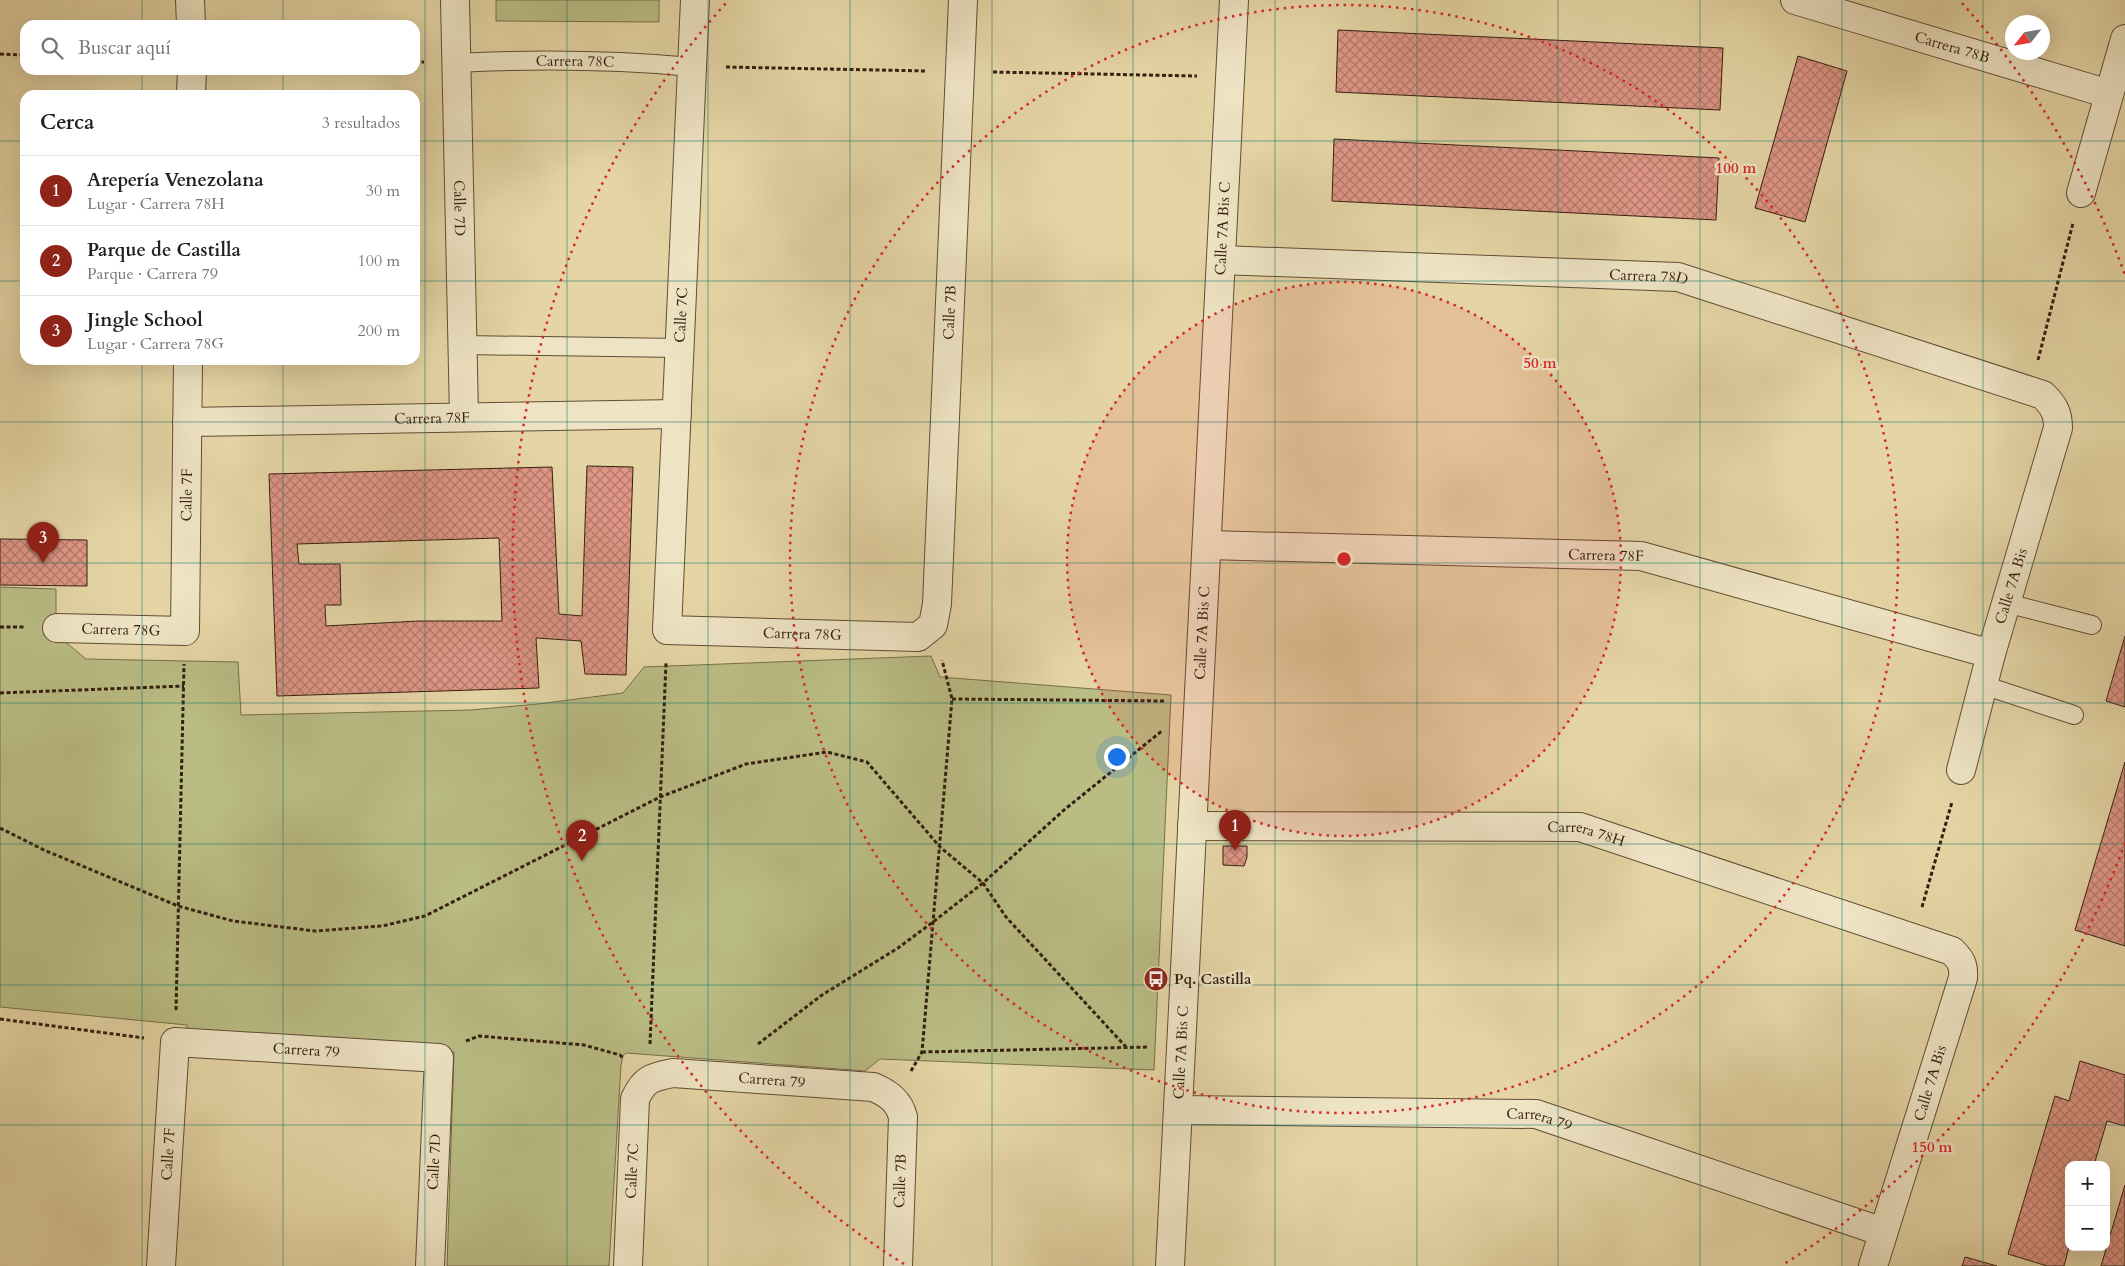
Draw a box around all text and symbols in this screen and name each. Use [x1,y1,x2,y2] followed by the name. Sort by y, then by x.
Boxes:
[2005,15,2050,60] north arrow
[20,20,420,75] search box
[1912,26,1992,68] street label: Carrera 78B
[38,34,66,62] icon: search
[78,35,171,61] text: Buscar aquí
[536,51,615,72] street label: Carrera 78C
[40,108,94,137] text: Cerca
[322,112,400,134] text: 3 resultados
[1716,158,1757,178] text: 100 m
[87,167,264,193] text: Arepería Venezolana
[52,180,60,202] text: 1
[366,180,400,202] text: 30 m
[449,180,470,236] street label: Calle 7D
[1210,181,1235,276] street label: Calle 7A Bis C
[87,193,225,215] text: Lugar · Carrera 78H
[87,237,241,263] text: Parque de Castilla
[52,250,60,272] text: 2
[358,250,400,272] text: 100 m
[87,263,218,285] text: Parque · Carrera 79
[1609,264,1691,290] street label: Carrera 78D
[938,285,961,340] street label: Calle 7B
[670,287,692,343] street label: Calle 7C
[87,307,203,333] text: Jingle School
[52,320,60,342] text: 3
[358,320,400,342] text: 200 m
[87,333,224,355] text: Lugar · Carrera 78G
[1523,353,1557,373] text: 50 m
[394,407,470,429] street label: Carrera 78F
[176,469,197,522] street label: Calle 7F
[27,522,59,563] pin: 3
[1568,544,1644,566] street label: Carrera 78F
[1990,546,2032,626] street label: Calle 7A Bis
[1335,550,1353,568] centre of rings
[1190,585,1214,680] street label: Calle 7A Bis C
[81,619,161,640] street label: Carrera 78G
[763,623,842,645] street label: Carrera 78G
[1104,744,1130,770] your location
[1219,810,1251,851] pin: 1
[1547,817,1628,851] street label: Carrera 78H
[566,820,598,861] pin: 2
[1143,966,1169,992] bus stop icon: Pq. Castilla
[1174,969,1252,989] place label: Pq. Castilla
[1168,1005,1193,1100] street label: Calle 7A Bis C
[272,1038,341,1062] street label: Carrera 79
[1909,1043,1951,1123] street label: Calle 7A Bis
[738,1068,806,1092] street label: Carrera 79
[1506,1104,1575,1136] street label: Carrera 79
[156,1127,180,1181] street label: Calle 7F
[423,1133,445,1191] street label: Calle 7D
[1912,1137,1953,1157] text: 150 m
[621,1143,643,1199] street label: Calle 7C
[889,1154,911,1208] street label: Calle 7B
[2065,1161,2110,1251] map controls
[2065,1161,2110,1206] button: +
[2065,1206,2110,1251] button: −

